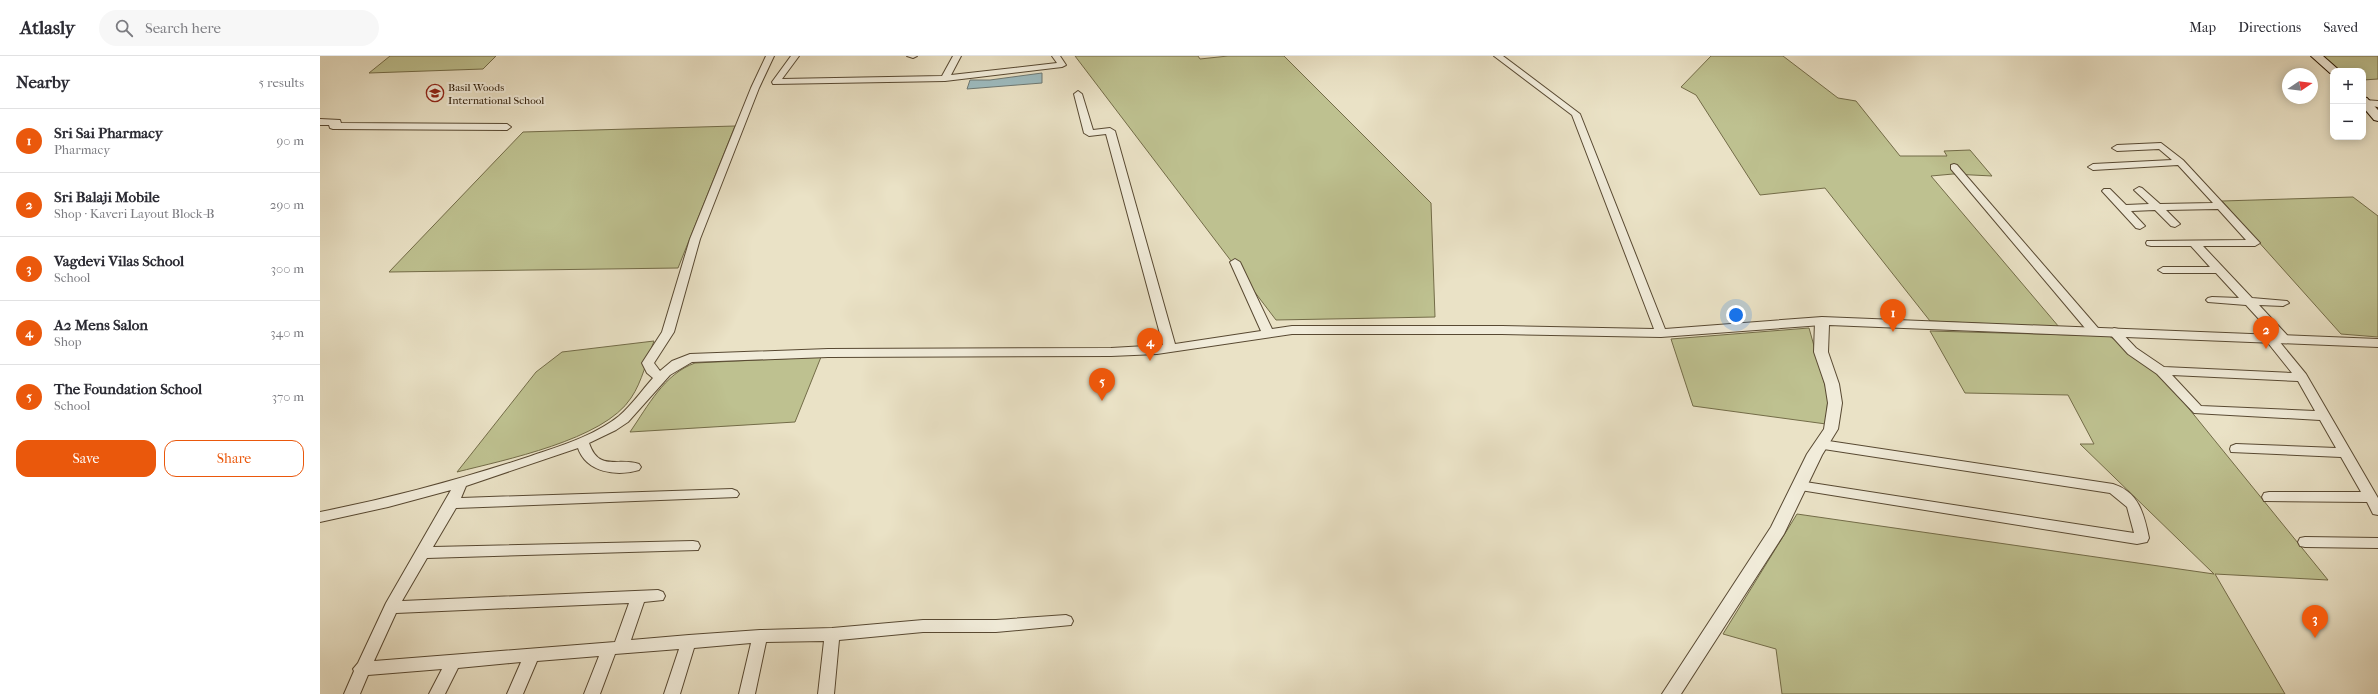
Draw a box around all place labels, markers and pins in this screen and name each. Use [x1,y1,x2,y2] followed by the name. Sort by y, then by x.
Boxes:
[448,81,544,107] place label: Basil Woods International School
[425,83,445,103] school or university icon: Basil Woods International School
[1880,299,1906,332] pin: 1
[2253,316,2279,349] pin: 2
[1137,328,1163,361] pin: 4
[1089,368,1115,401] pin: 5
[2302,605,2328,638] pin: 3

